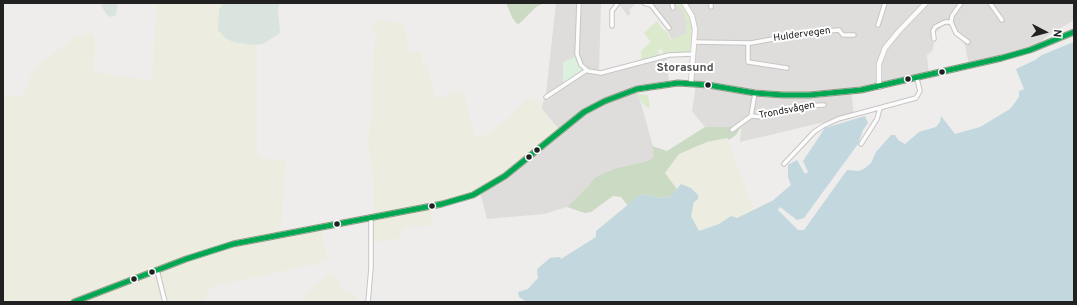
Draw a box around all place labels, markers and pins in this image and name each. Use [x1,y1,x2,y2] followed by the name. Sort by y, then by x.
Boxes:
[937,67,947,77] unlabelled marker
[903,74,913,84] unlabelled marker
[703,80,713,90] unlabelled marker
[532,145,542,155] unlabelled marker
[524,152,534,162] unlabelled marker
[427,201,437,211] unlabelled marker
[332,219,342,229] unlabelled marker
[147,267,157,277] unlabelled marker
[129,274,139,284] unlabelled marker

